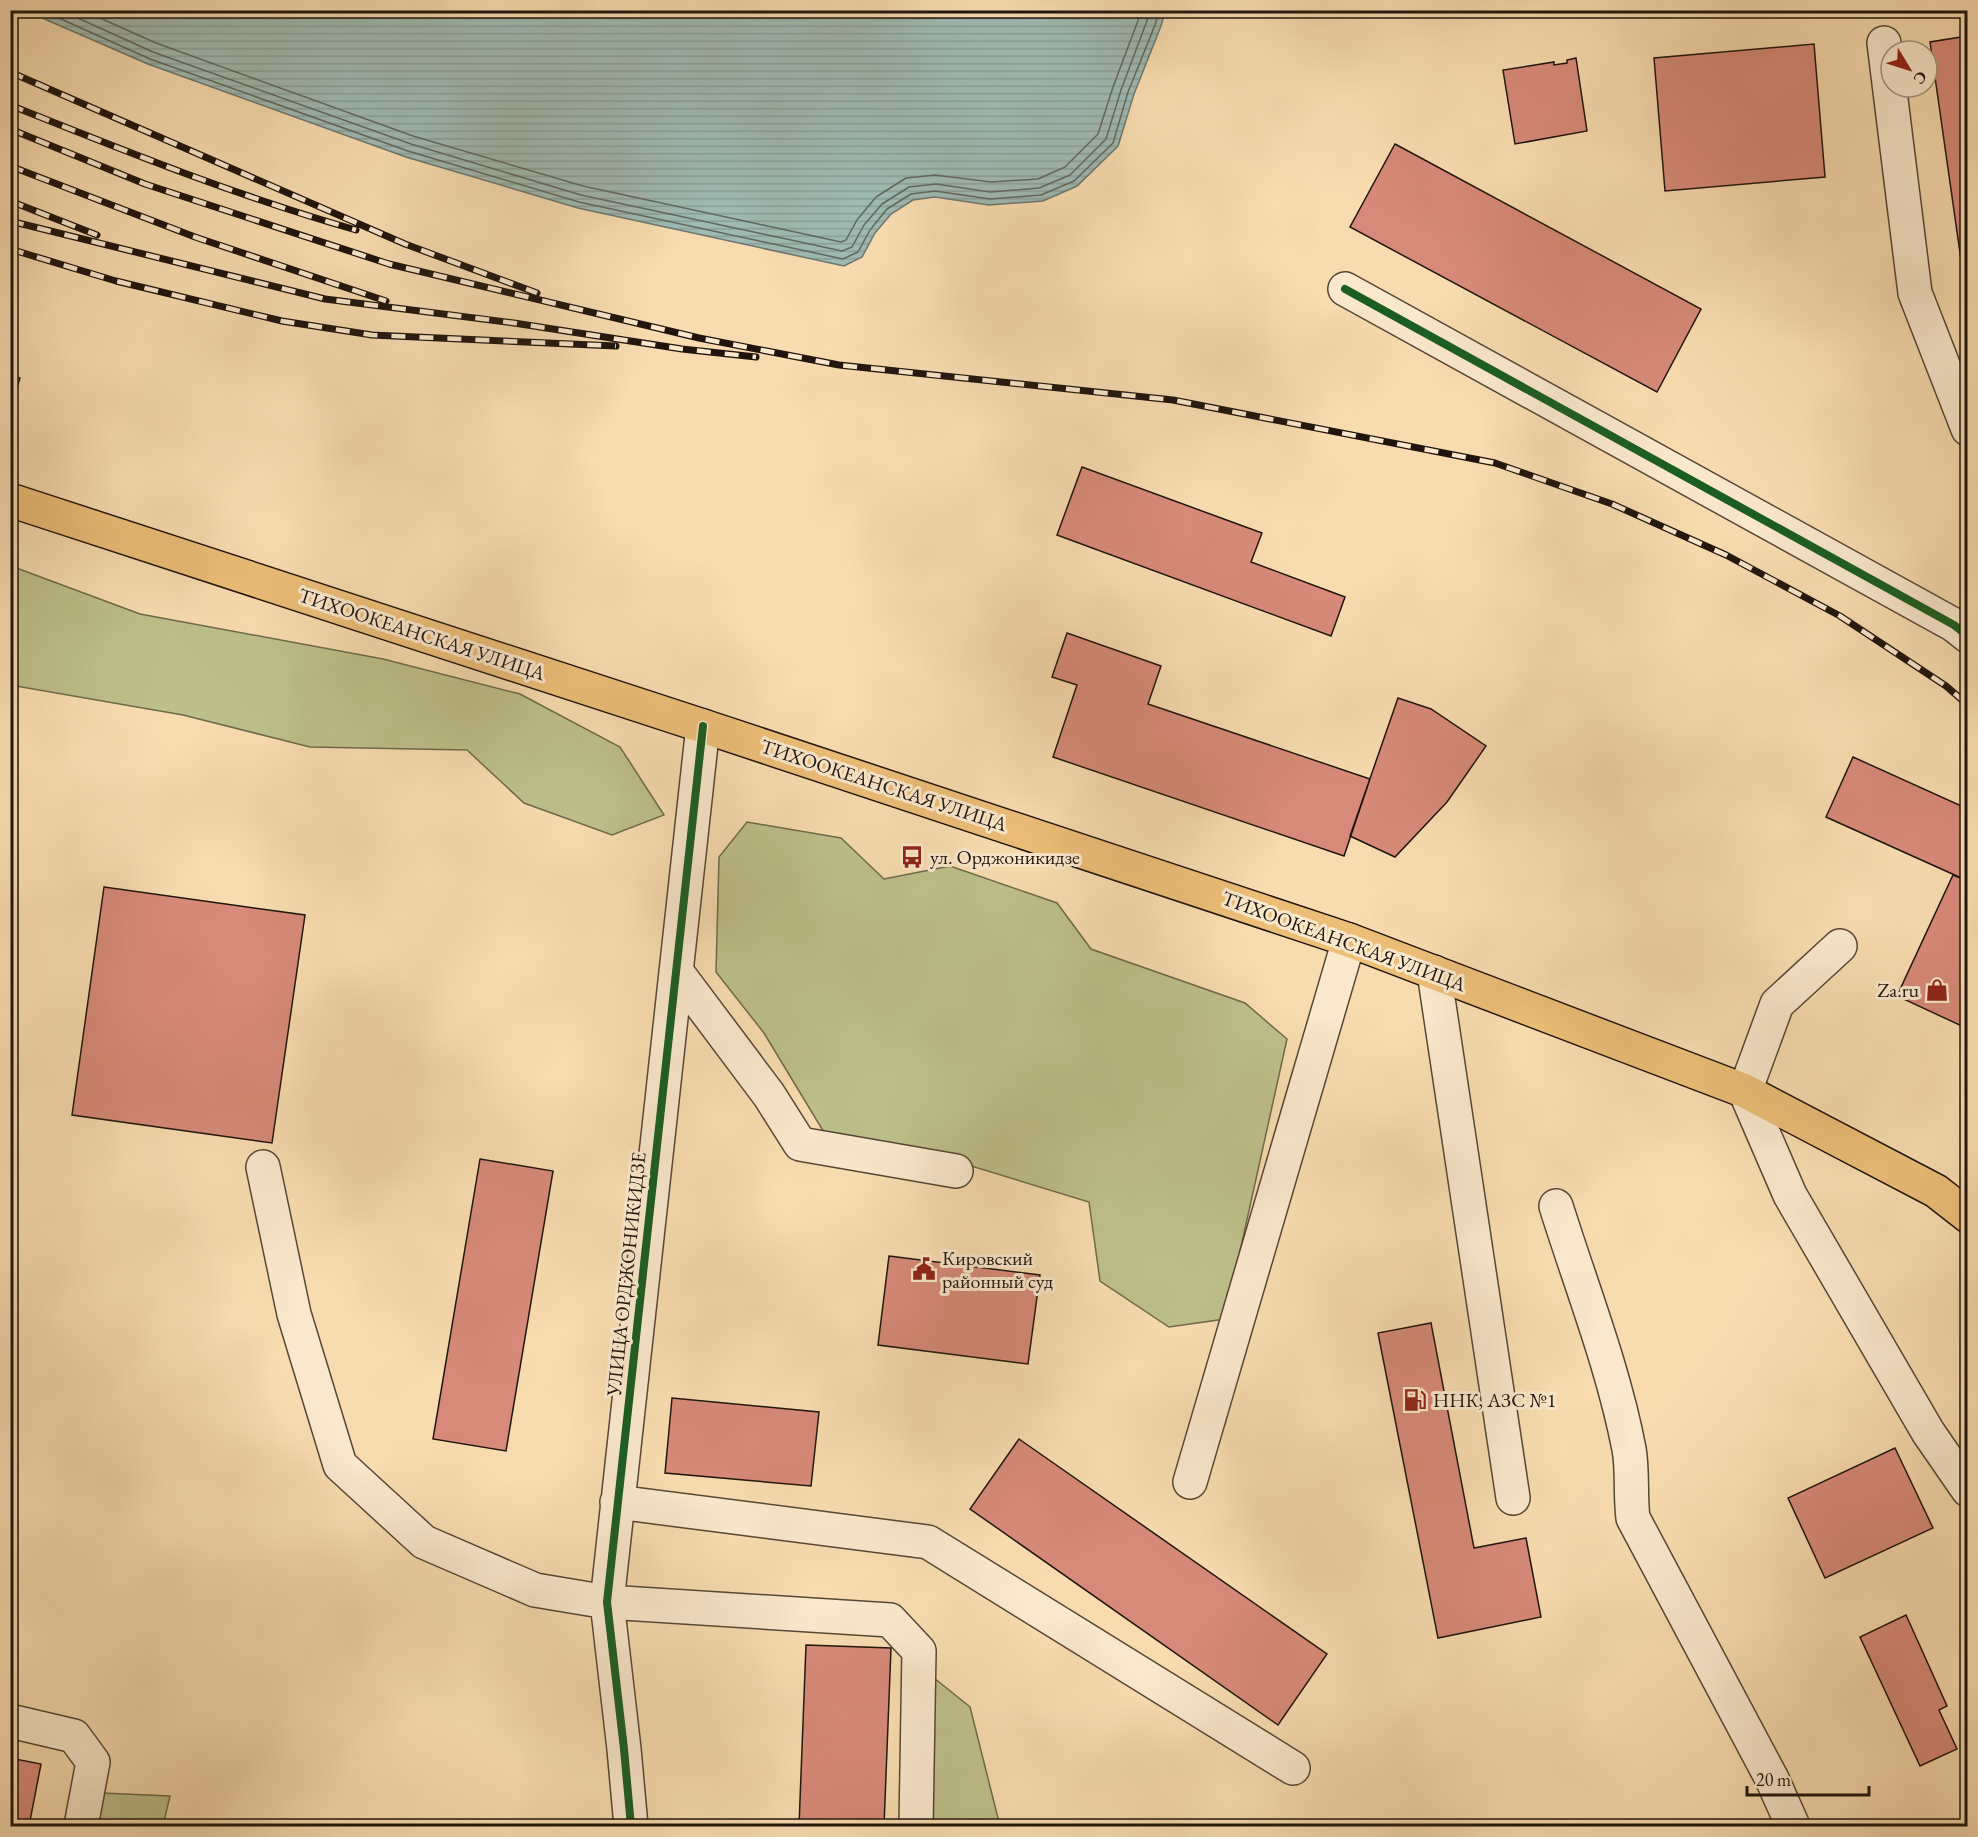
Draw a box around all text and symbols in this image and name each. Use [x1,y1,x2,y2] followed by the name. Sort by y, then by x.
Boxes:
[1879,39,1939,99] north arrow
[1909,67,1932,89] text: С
[295,582,549,686] street label: ТИХООКЕАНСКАЯ УЛИЦА
[757,733,1011,837] street label: ТИХООКЕАНСКАЯ УЛИЦА
[899,844,925,870] bus stop icon: ул. Орджоникидзе
[930,844,1080,870] place label: ул. Орджоникидзе
[1219,885,1470,997] street label: ТИХООКЕАНСКАЯ УЛИЦА
[1877,977,1919,1003] place label: Za.ru
[1924,977,1950,1003] shop icon: Za.ru
[600,1151,652,1398] street label: УЛИЦА ОРДЖОНИКИДЗЕ
[942,1245,1053,1294] place label: Кировский районный суд
[911,1256,937,1282] public building icon: Кировский районный суд
[1402,1387,1428,1413] fuel station icon: ННК, АЗС №1
[1433,1387,1556,1413] place label: ННК, АЗС №1
[1747,1759,1868,1797] scale bar
[1756,1768,1791,1791] text: 20 m

